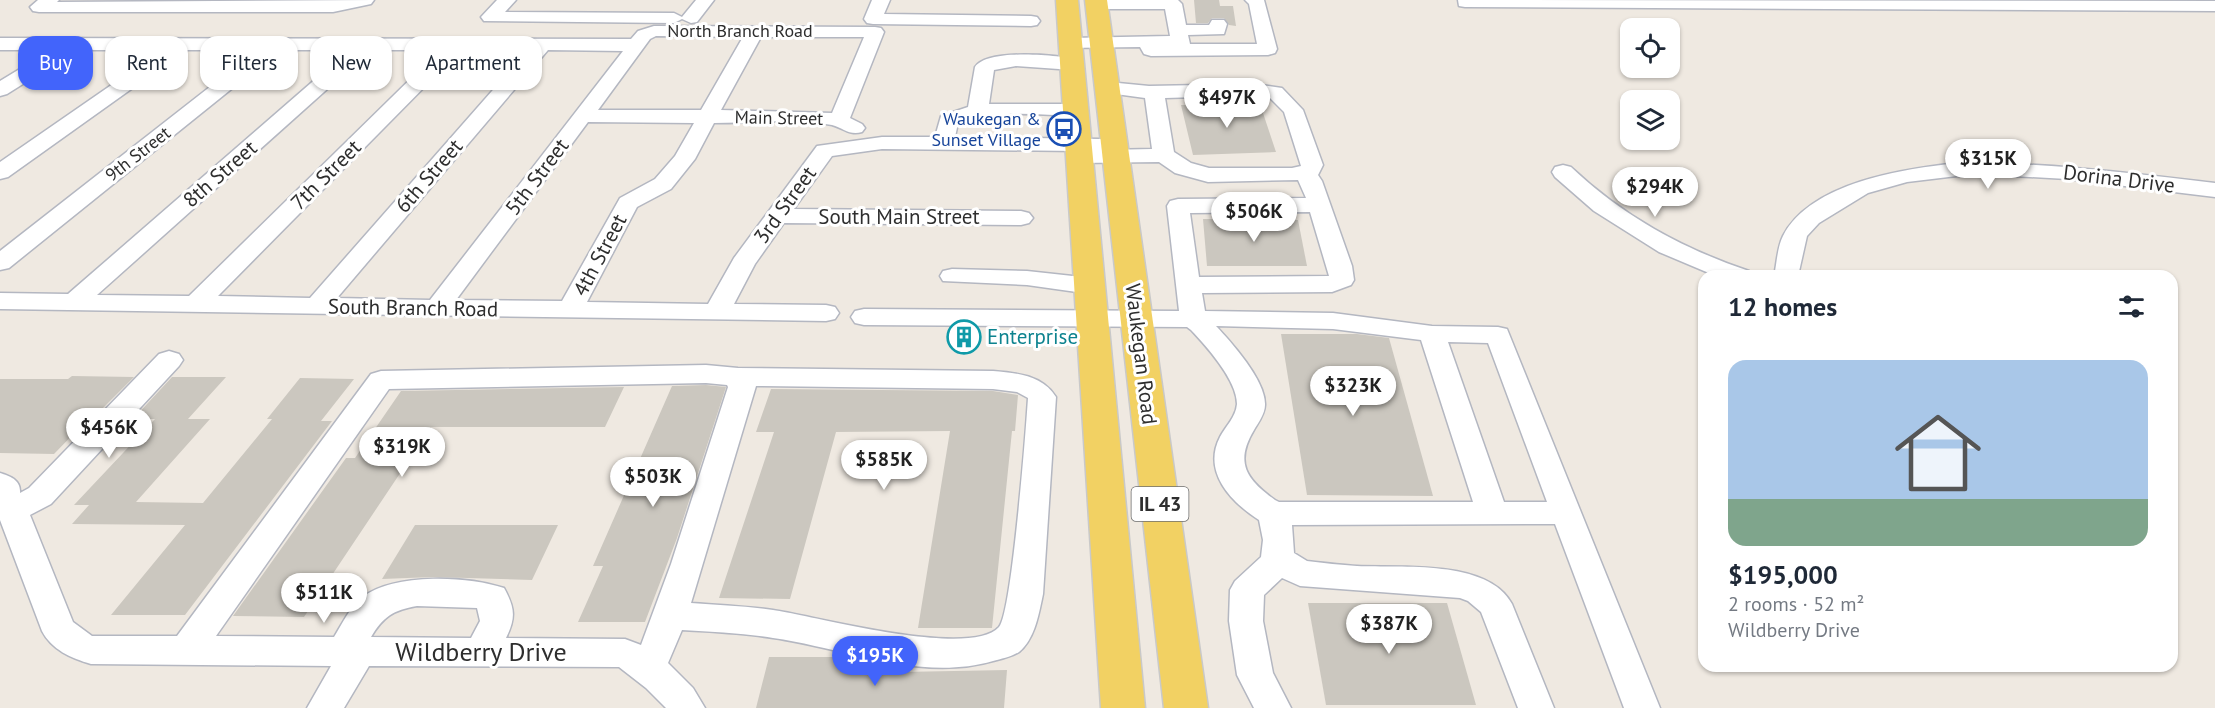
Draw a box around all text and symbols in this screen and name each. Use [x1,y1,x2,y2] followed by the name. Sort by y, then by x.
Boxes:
[1620,18,1680,150] map controls
[1620,18,1680,78] button: locate
[667,19,813,42] street label: North Branch Road
[18,36,93,90] chip: Buy
[105,36,188,90] chip: Rent
[200,36,298,90] chip: Filters
[310,36,392,90] chip: New
[404,36,542,90] chip: Apartment
[1185,78,1269,129] pin: $497K
[1198,84,1256,110] text: $497K
[1620,90,1680,150] button: layers
[735,105,824,130] street label: Main Street
[932,107,1041,151] place label: Waukegan & Sunset Village
[1046,111,1082,147] bus stop icon: Waukegan & Sunset Village
[100,121,175,186] street label: 9th Street
[389,133,468,218] street label: 6th Street
[499,133,574,220] street label: 5th Street
[177,134,262,213] street label: 8th Street
[285,134,367,216] street label: 7th Street
[1946,139,2030,190] pin: $315K
[1959,145,2017,171] text: $315K
[2062,158,2176,199] street label: Dorina Drive
[747,161,822,249] street label: 3rd Street
[1613,167,1697,218] pin: $294K
[1626,173,1684,199] text: $294K
[1212,192,1296,243] pin: $506K
[1225,198,1283,224] text: $506K
[818,203,980,230] street label: South Main Street
[567,209,632,301] street label: 4th Street
[1119,282,1164,426] street label: Waukegan Road
[1728,290,1837,323] text: 12 homes
[2115,290,2148,323] icon: filters
[328,293,498,322] street label: South Branch Road
[946,319,982,355] building icon: Enterprise
[987,323,1078,350] place label: Enterprise
[1311,366,1395,417] pin: $323K
[1324,372,1382,398] text: $323K
[1884,399,1992,507] icon: home
[67,408,151,459] pin: $456K
[80,414,138,440] text: $456K
[360,427,444,478] pin: $319K
[373,433,431,459] text: $319K
[842,440,926,491] pin: $585K
[855,446,913,472] text: $585K
[611,457,695,508] pin: $503K
[624,463,682,489] text: $503K
[1132,487,1188,521] road number: IL 43
[1728,558,1838,591] text: $195,000
[282,573,366,624] pin: $511K
[295,579,353,605] text: $511K
[1728,591,1864,617] text: 2 rooms · 52 m²
[1347,604,1431,655] pin: $387K
[1360,610,1418,636] text: $387K
[1728,617,1860,643] text: Wildberry Drive
[395,635,567,668] street label: Wildberry Drive
[833,636,917,687] pin: $195K
[846,642,904,668] text: $195K

